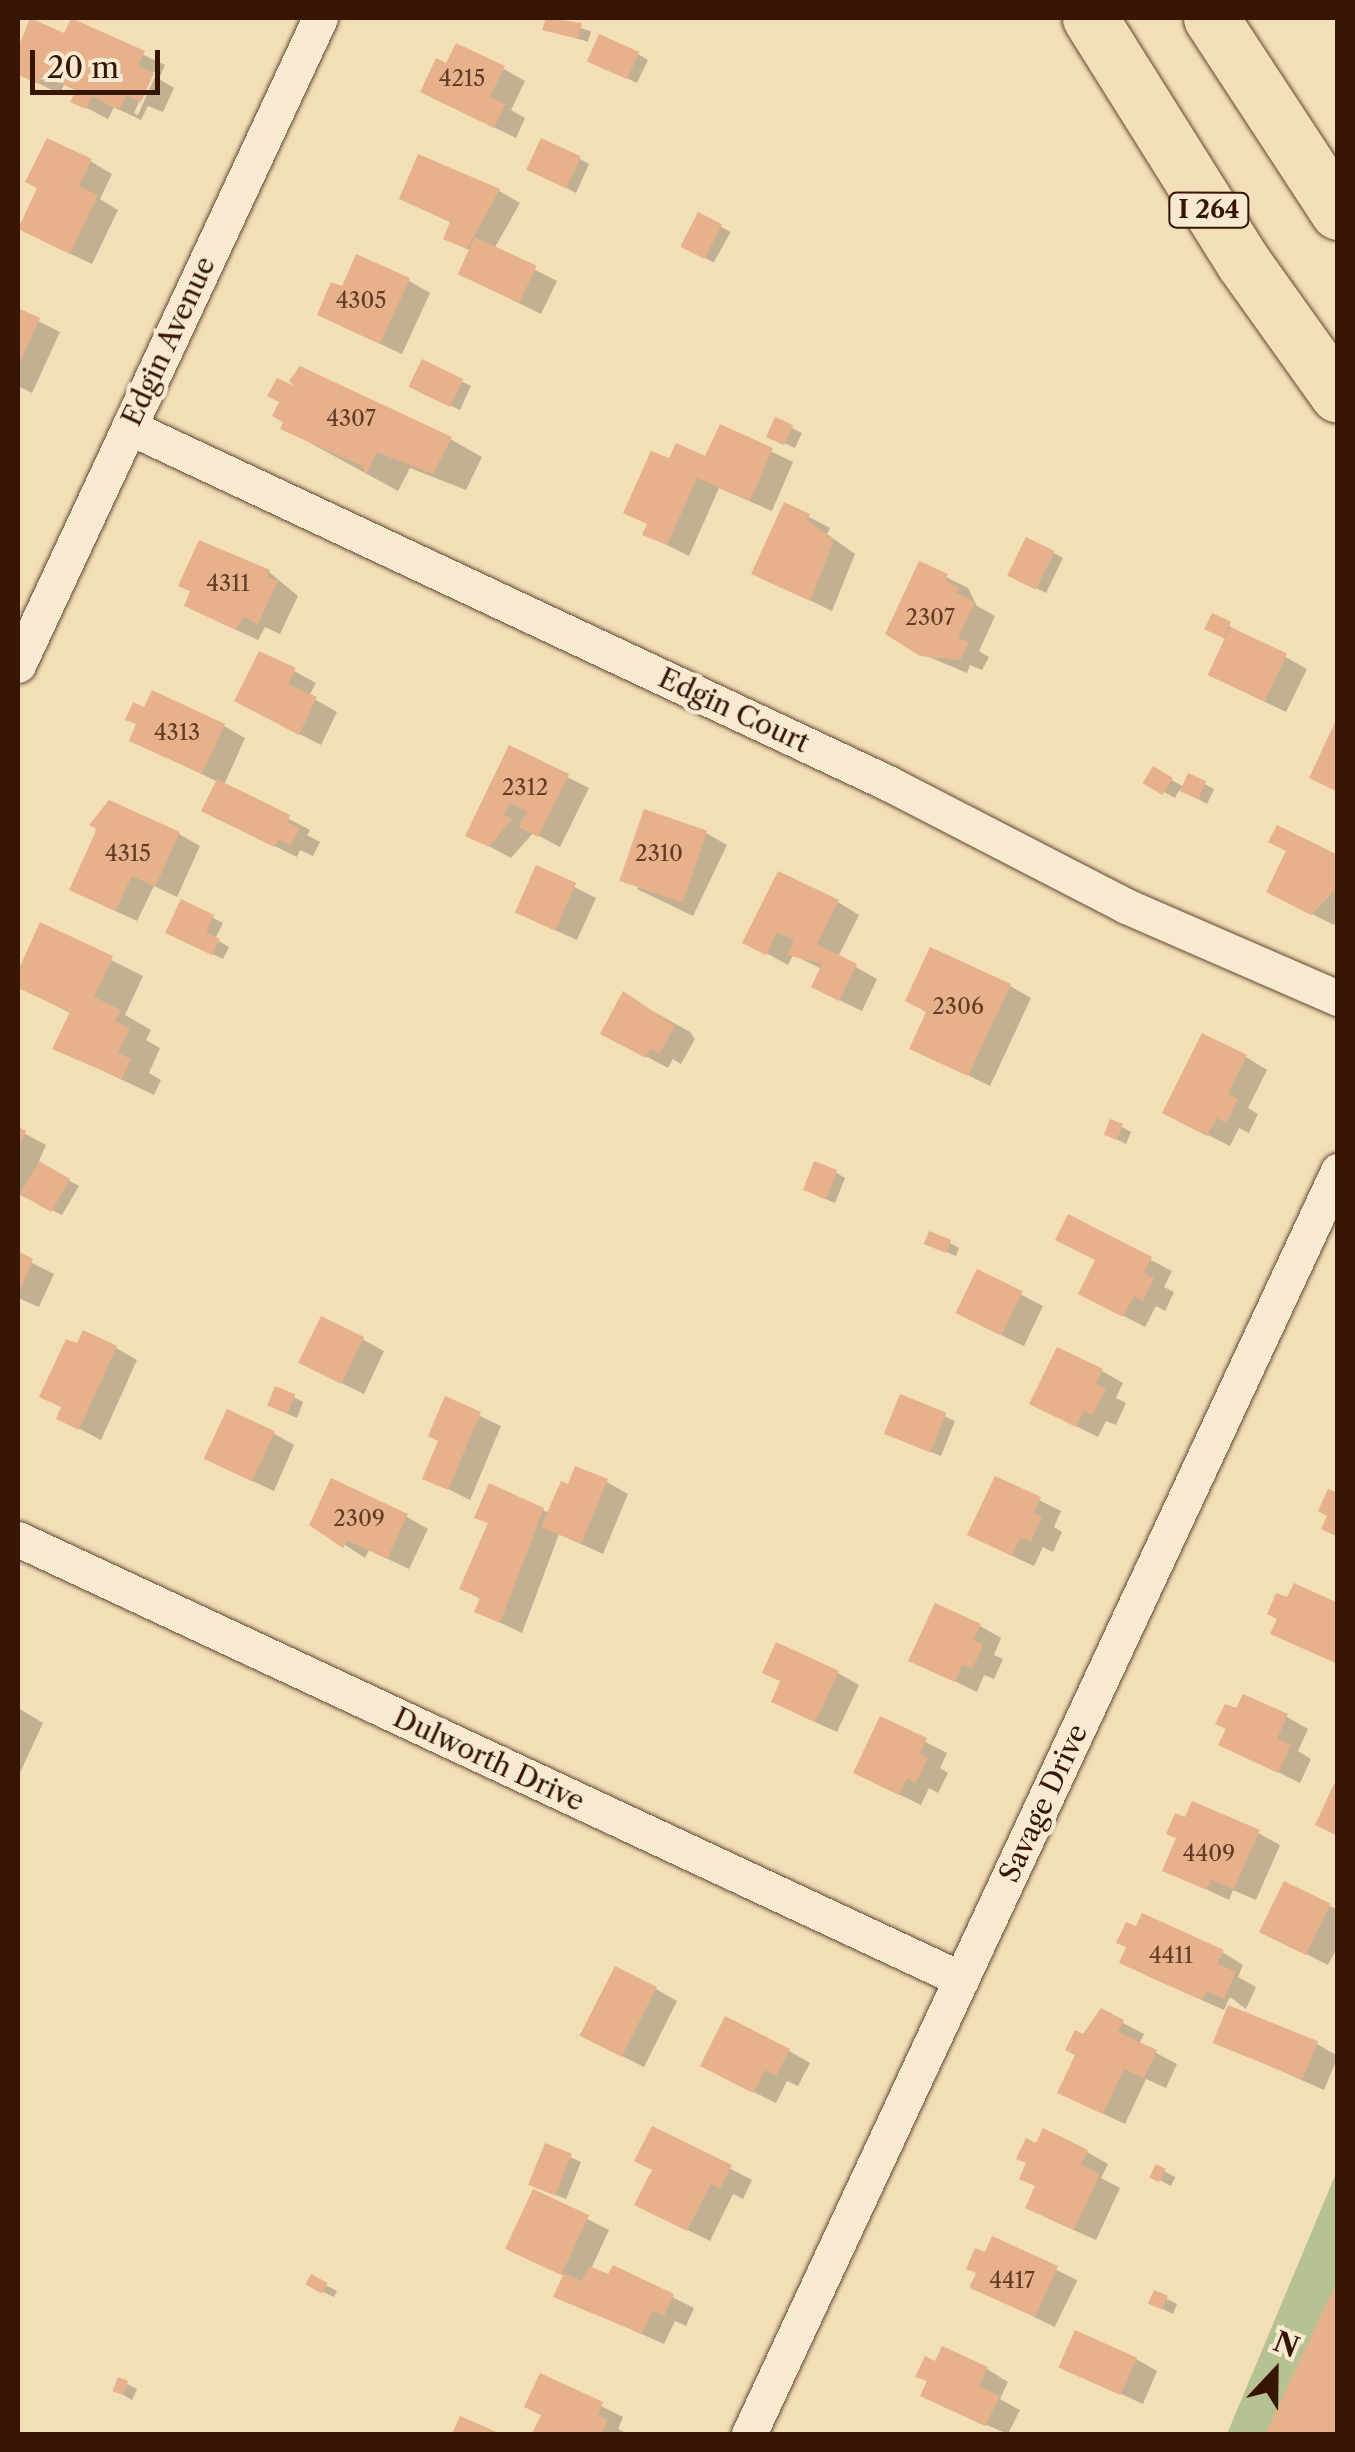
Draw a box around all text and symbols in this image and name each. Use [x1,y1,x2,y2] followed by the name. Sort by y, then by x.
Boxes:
[35,30,165,92] scale bar
[47,49,119,86] text: 20 m
[439,66,485,92] house number: 4215
[1166,190,1252,230] road number: I 264
[114,250,222,432] street label: Edgin Avenue
[336,288,386,314] house number: 4305
[326,406,376,432] house number: 4307
[206,571,250,597] house number: 4311
[905,605,955,631] house number: 2307
[653,660,815,760] street label: Edgin Court
[154,720,200,746] house number: 4313
[502,775,548,801] house number: 2312
[105,841,151,867] house number: 4315
[635,841,683,867] house number: 2310
[932,994,984,1020] house number: 2306
[333,1506,385,1532] house number: 2309
[388,1700,590,1818] street label: Dulworth Drive
[992,1719,1094,1887] street label: Savage Drive
[1183,1841,1235,1867] house number: 4409
[1149,1943,1193,1969] house number: 4411
[989,2268,1035,2294] house number: 4417
[1225,2322,1325,2422] north arrow
[1269,2324,1304,2365] text: N

